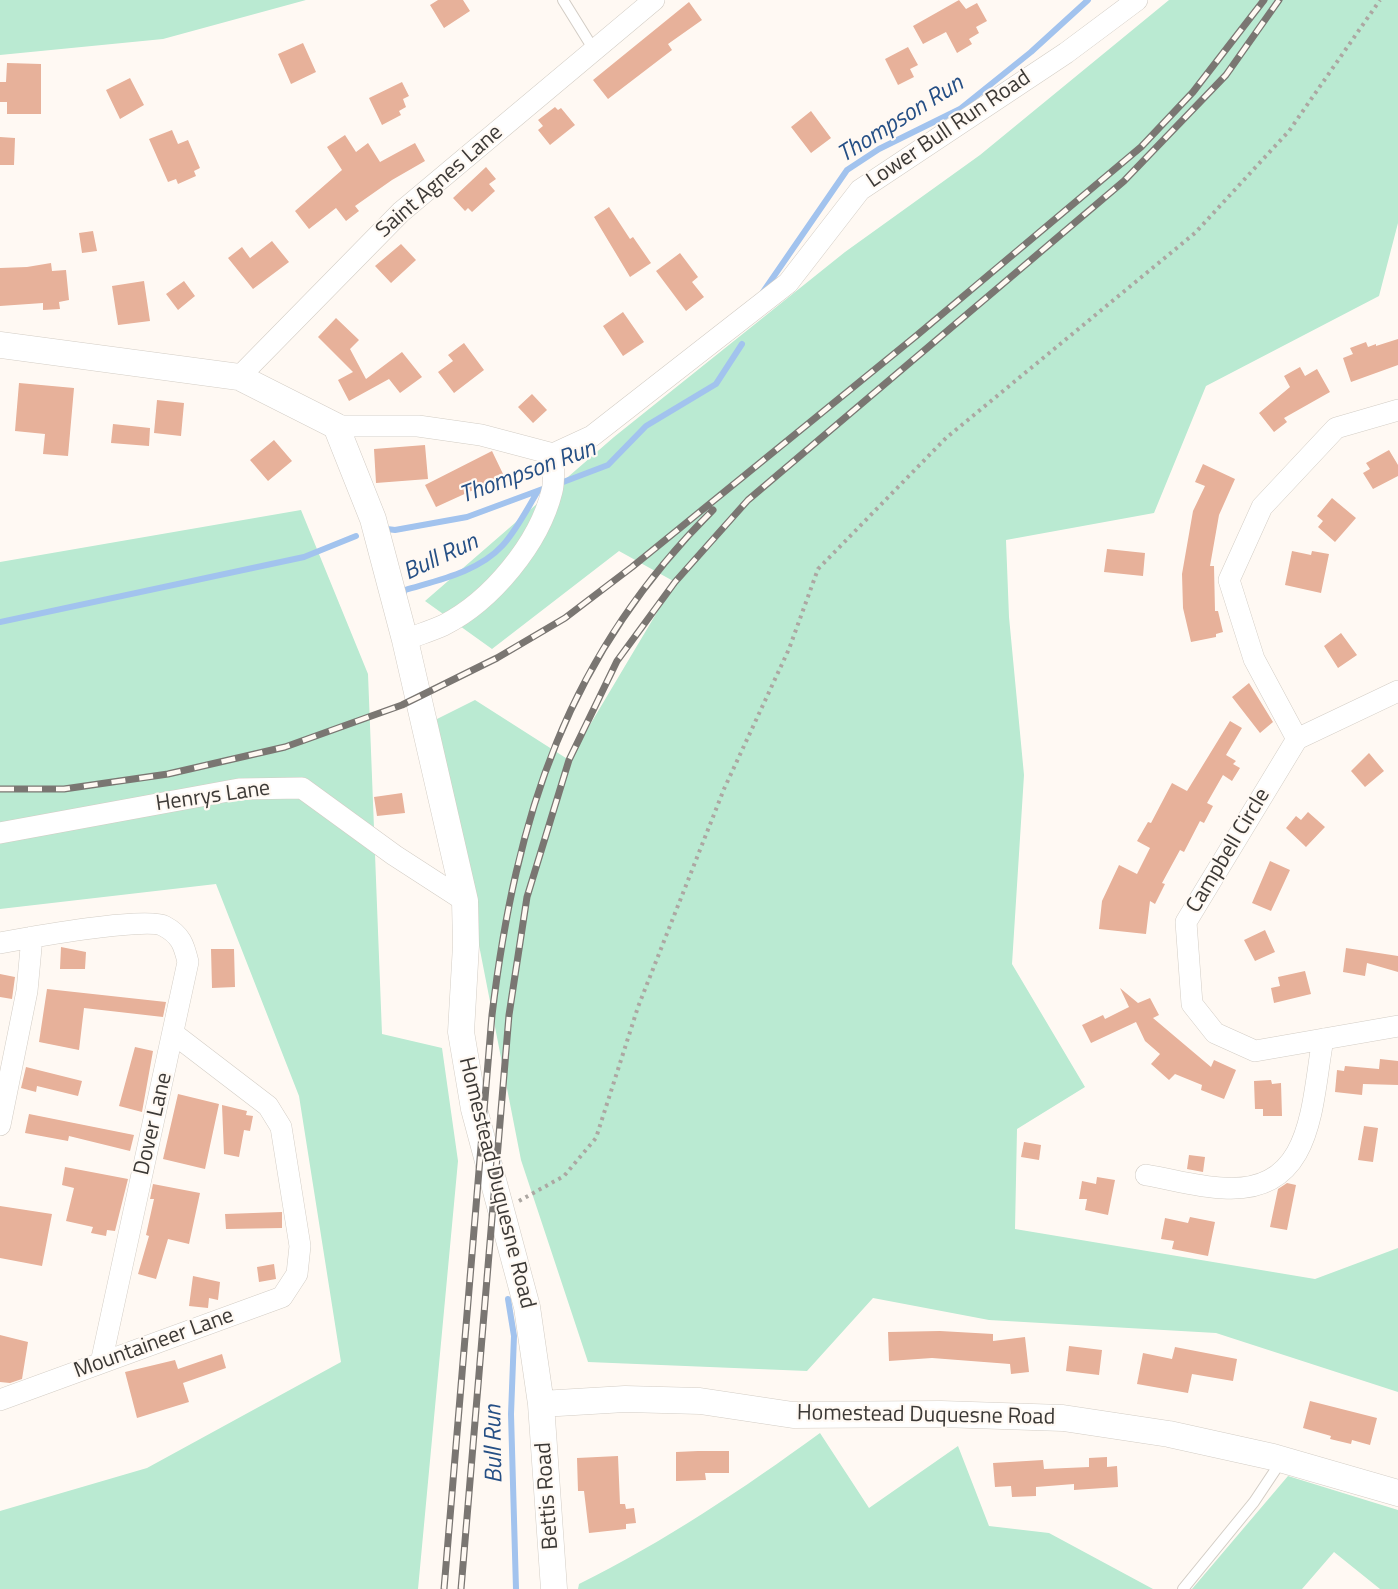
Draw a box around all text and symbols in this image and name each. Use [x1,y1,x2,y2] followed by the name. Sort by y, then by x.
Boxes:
[862,65,1036,195] street label: Lower Bull Run Road
[833,70,969,170] water label: Thompson Run
[371,120,509,244] street label: Saint Agnes Lane
[456,435,600,511] water label: Thompson Run
[399,528,483,588] water label: Bull Run
[154,776,272,818] street label: Henrys Lane
[1181,784,1277,918] street label: Campbell Circle
[452,1055,540,1311] street label: Homestead Duquesne Road
[129,1070,179,1178] street label: Dover Lane
[71,1303,237,1385] street label: Mountaineer Lane
[797,1401,1055,1431] street label: Homestead Duquesne Road
[480,1404,510,1484] water label: Bull Run
[531,1441,565,1551] street label: Bettis Road

